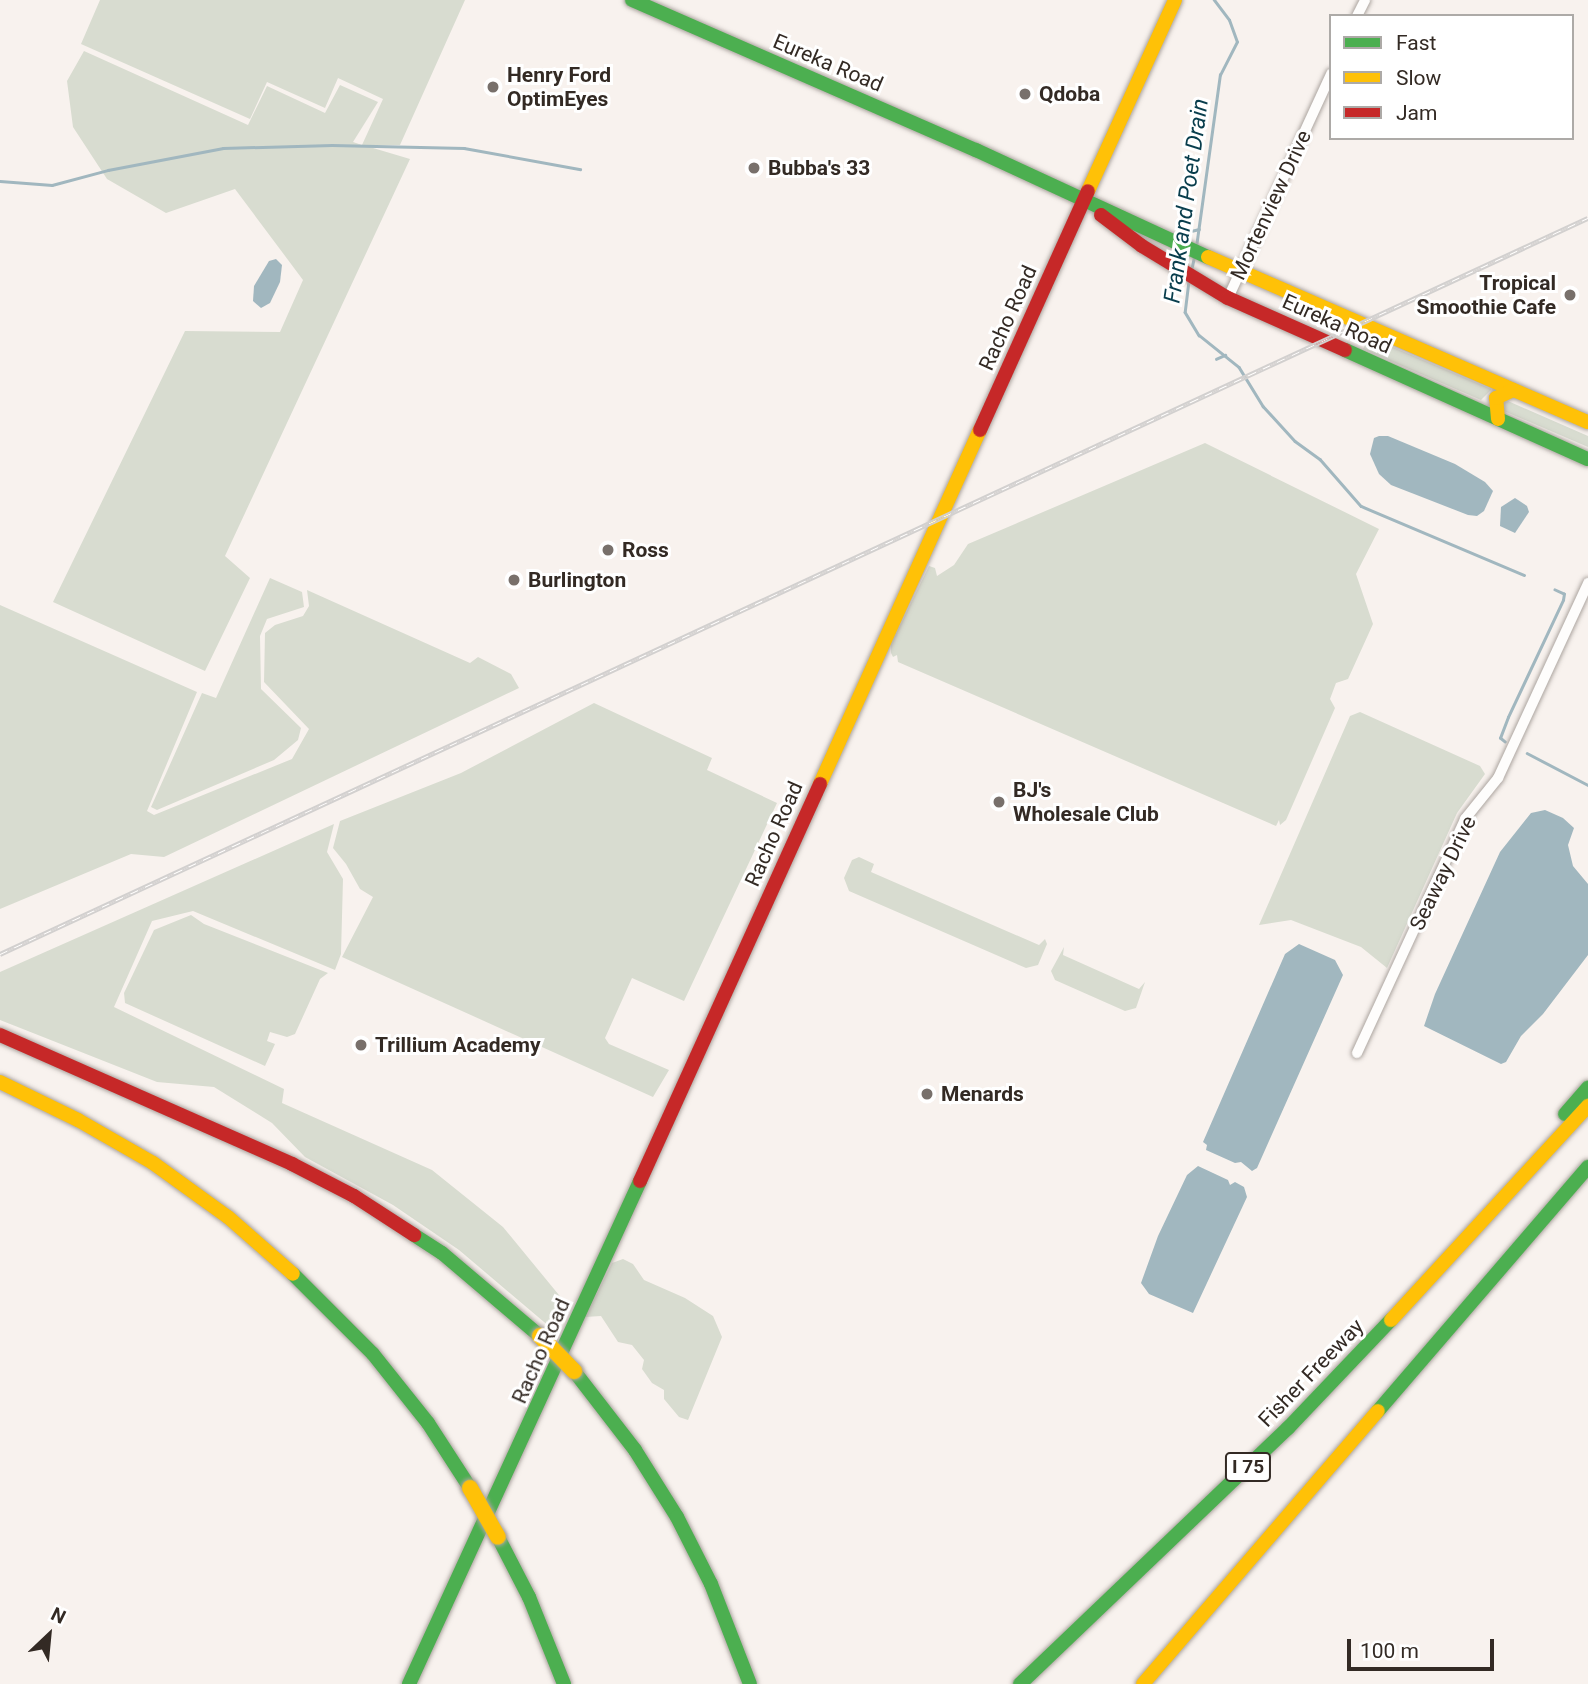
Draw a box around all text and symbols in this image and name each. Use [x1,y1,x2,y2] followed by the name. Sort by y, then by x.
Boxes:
[1329,14,1574,140] legend
[769,29,887,97] street label: Eureka Road
[1396,31,1436,55] text: Fast
[507,62,611,112] place label: Henry Ford OptimEyes
[1396,66,1441,90] text: Slow
[485,79,501,95] marker: Henry Ford OptimEyes
[1039,81,1100,107] place label: Qdoba
[1017,86,1033,102] marker: Qdoba
[1159,97,1215,305] water label: Frank and Poet Drain
[1396,101,1437,125] text: Jam
[1225,126,1317,284] street label: Mortenview Drive
[768,155,870,181] place label: Bubba's 33
[746,160,762,176] marker: Bubba's 33
[974,262,1042,374] street label: Racho Road
[1417,270,1556,320] place label: Tropical Smoothie Cafe
[1562,287,1578,303] marker: Tropical Smoothie Cafe
[1278,289,1396,359] street label: Eureka Road
[622,537,669,563] place label: Ross
[600,542,616,558] marker: Ross
[528,567,626,593] place label: Burlington
[506,572,522,588] marker: Burlington
[1013,777,1159,827] place label: BJ's Wholesale Club
[740,778,808,890] street label: Racho Road
[991,794,1007,810] marker: BJ's Wholesale Club
[1404,812,1482,934] street label: Seaway Drive
[375,1032,541,1058] place label: Trillium Academy
[353,1037,369,1053] marker: Trillium Academy
[941,1081,1024,1107] place label: Menards
[919,1086,935,1102] marker: Menards
[507,1295,575,1407] street label: Racho Road
[1253,1314,1369,1432] street label: Fisher Freeway
[1224,1452,1272,1483] road number: I 75
[14,1600,84,1670] north arrow
[47,1602,69,1629] text: N
[1350,1624,1497,1668] scale bar
[1360,1639,1419,1663] text: 100 m

